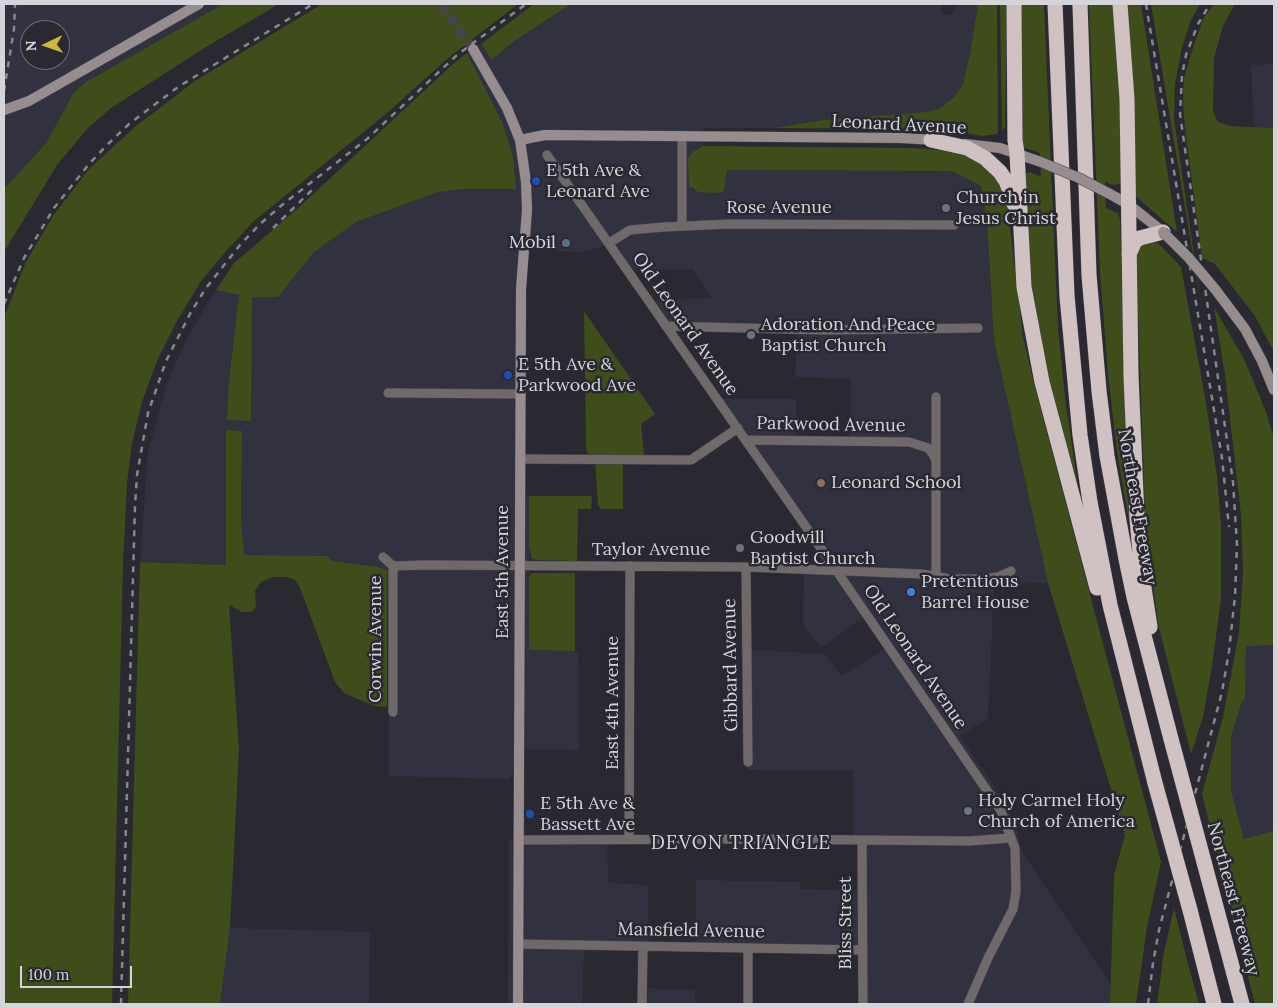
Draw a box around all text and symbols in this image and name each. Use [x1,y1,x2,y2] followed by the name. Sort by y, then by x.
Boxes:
[20,20,70,70] north arrow
[22,40,40,52] text: N
[831,111,967,139] street label: Leonard Avenue
[546,160,650,202] place label: E 5th Ave & Leonard Ave
[530,175,542,187] marker: E 5th Ave & Leonard Ave
[956,187,1056,230] place label: Church in Jesus Christ
[726,197,832,219] street label: Rose Avenue
[940,202,952,214] marker: Church in Jesus Christ
[509,232,556,254] place label: Mobil
[560,237,572,249] marker: Mobil
[627,248,743,400] street label: Old Leonard Avenue
[761,314,935,356] place label: Adoration And Peace Baptist Church
[745,329,757,341] marker: Adoration And Peace Baptist Church
[518,354,636,396] place label: E 5th Ave & Parkwood Ave
[502,369,514,381] marker: E 5th Ave & Parkwood Ave
[756,413,906,437] street label: Parkwood Avenue
[1113,427,1161,587] street label: Northeast Freeway
[831,472,961,494] place label: Leonard School
[815,477,827,489] marker: Leonard School
[492,505,514,639] street label: East 5th Avenue
[750,527,875,570] place label: Goodwill Baptist Church
[592,539,710,561] street label: Taylor Avenue
[734,542,746,554] marker: Goodwill Baptist Church
[921,571,1029,614] place label: Pretentious Barrel House
[365,575,387,703] street label: Corwin Avenue
[859,581,971,733] street label: Old Leonard Avenue
[905,586,917,598] marker: Pretentious Barrel House
[719,598,743,732] street label: Gibbard Avenue
[602,636,624,770] street label: East 4th Avenue
[978,790,1135,832] place label: Holy Carmel Holy Church of America
[540,793,635,836] place label: E 5th Ave & Bassett Ave
[962,805,974,817] marker: Holy Carmel Holy Church of America
[524,808,536,820] marker: E 5th Ave & Bassett Ave
[1202,820,1264,978] street label: Northeast Freeway
[649,833,833,855] district label: DEVON TRIANGLE
[835,876,857,970] street label: Bliss Street
[617,919,765,943] street label: Mansfield Avenue
[22,956,135,988] scale bar
[28,965,69,984] text: 100 m

